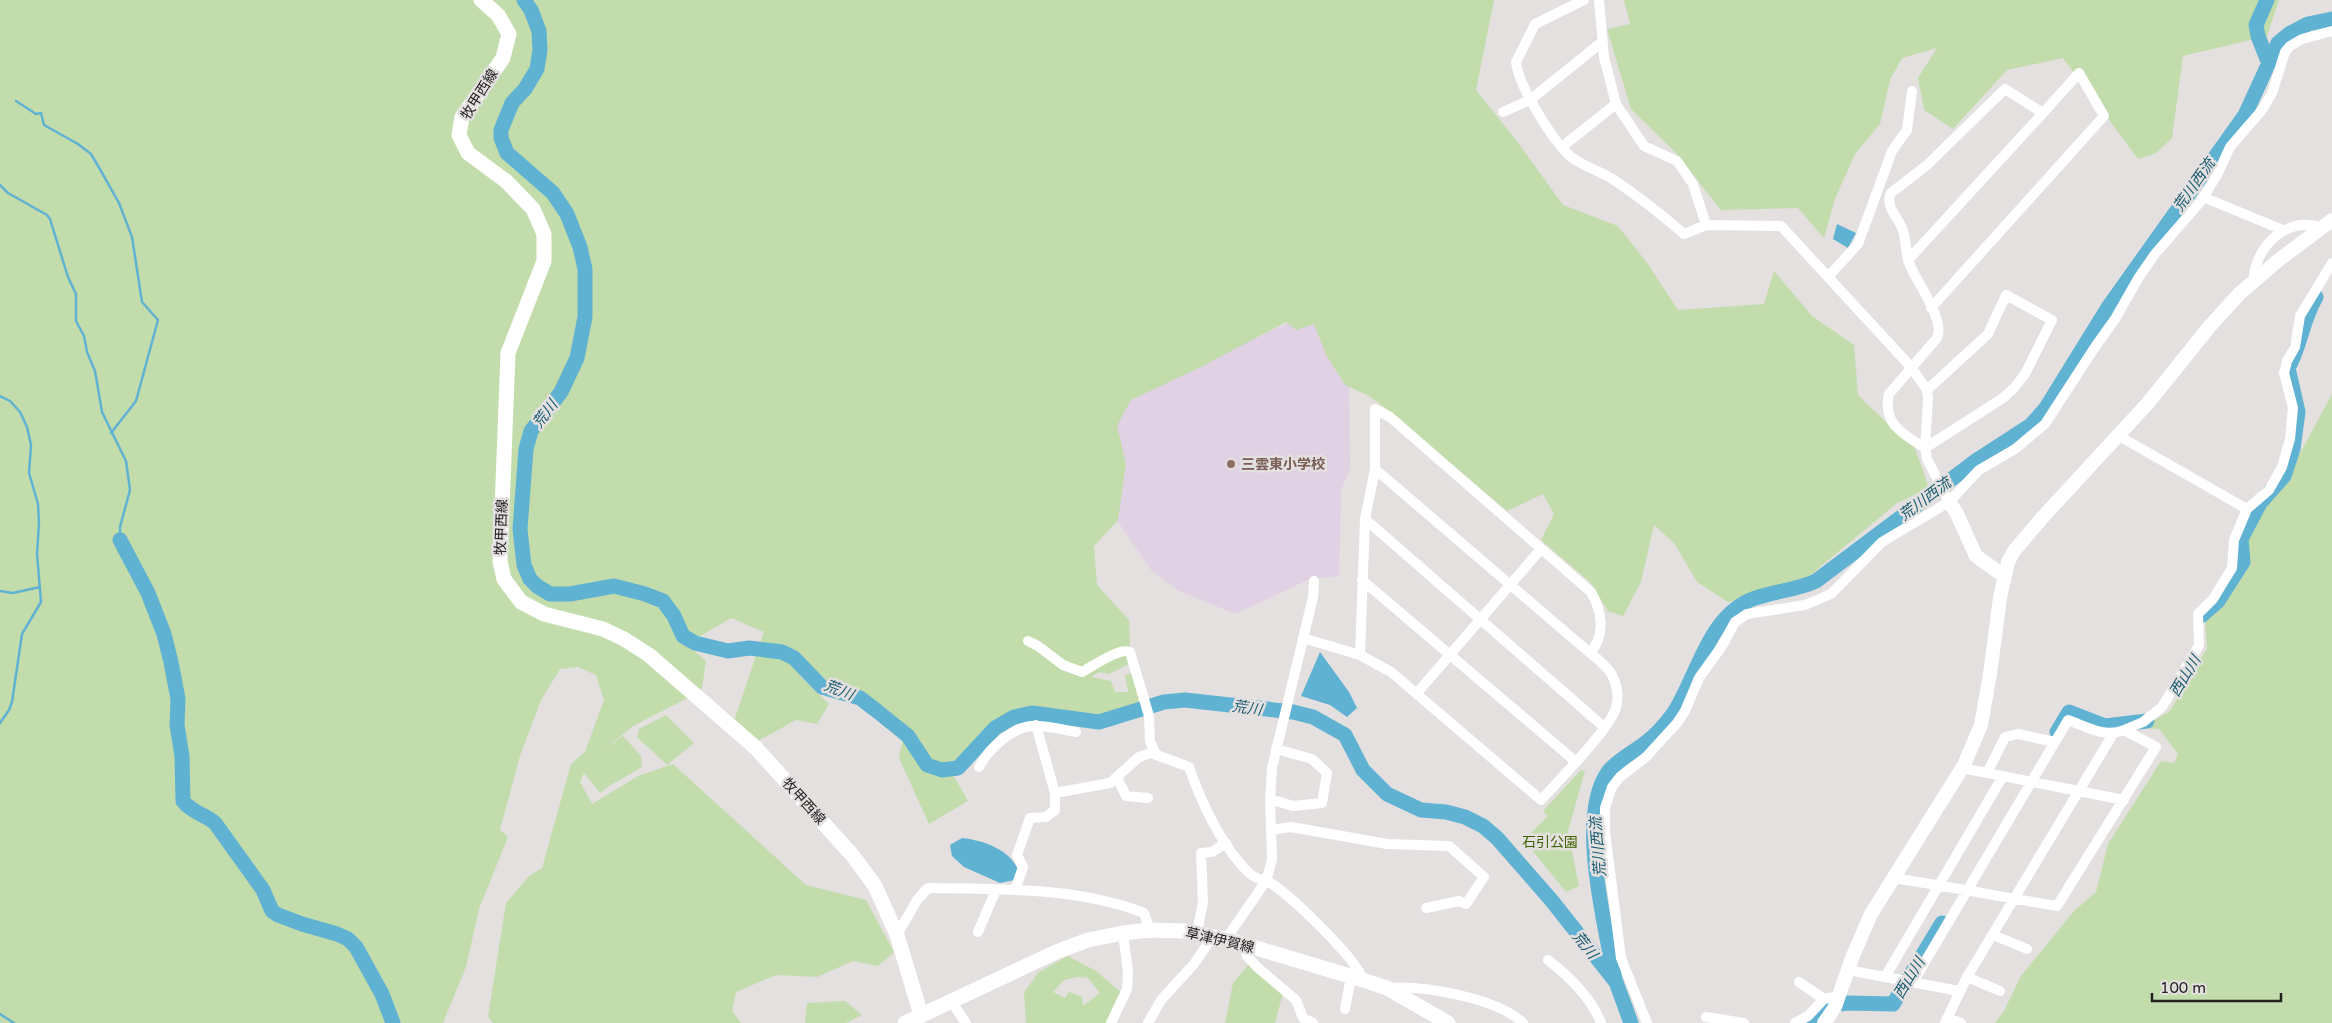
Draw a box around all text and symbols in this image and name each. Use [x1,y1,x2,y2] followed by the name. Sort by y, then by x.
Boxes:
[457,66,501,123] street label: 牧甲西線
[2169,154,2220,215] water label: 荒川西流
[529,395,562,431] water label: 荒川
[1241,456,1325,473] place label: 三雲東小学校
[1225,458,1237,470] marker: 三雲東小学校
[1896,473,1956,524] water label: 荒川西流
[492,499,511,555] street label: 牧甲西線
[2166,650,2205,700] water label: 西山川
[822,676,858,704] water label: 荒川
[1231,697,1265,719] water label: 荒川
[779,775,829,828] street label: 牧甲西線
[1586,814,1610,878] water label: 荒川西流
[1522,834,1578,851] park label: 石引公園
[1184,924,1256,957] street label: 草津伊賀線
[1569,928,1603,964] water label: 荒川
[1890,952,1929,1002] water label: 西山川
[2152,970,2281,1002] scale bar
[2160,979,2206,997] text: 100 m

